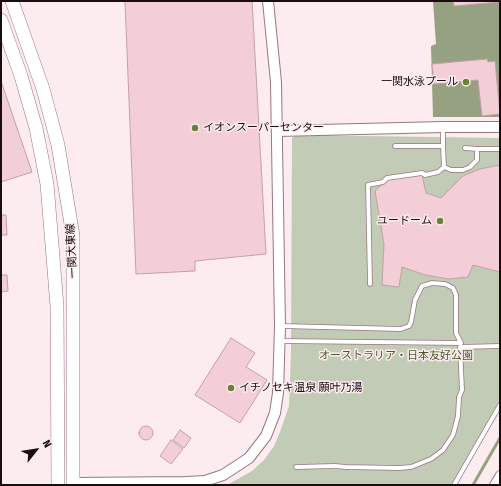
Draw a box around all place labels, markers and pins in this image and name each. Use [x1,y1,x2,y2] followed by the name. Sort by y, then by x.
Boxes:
[381,75,458,89] place label: 一関水泳プール
[461,77,471,87] marker: 一関水泳プール
[203,121,324,135] place label: イオンスーパーセンター
[190,123,200,133] marker: イオンスーパーセンター
[377,214,432,228] place label: ユードーム
[435,216,445,226] marker: ユードーム
[239,381,363,395] place label: イチノセキ温泉 願叶乃湯
[226,383,236,393] marker: イチノセキ温泉 願叶乃湯

